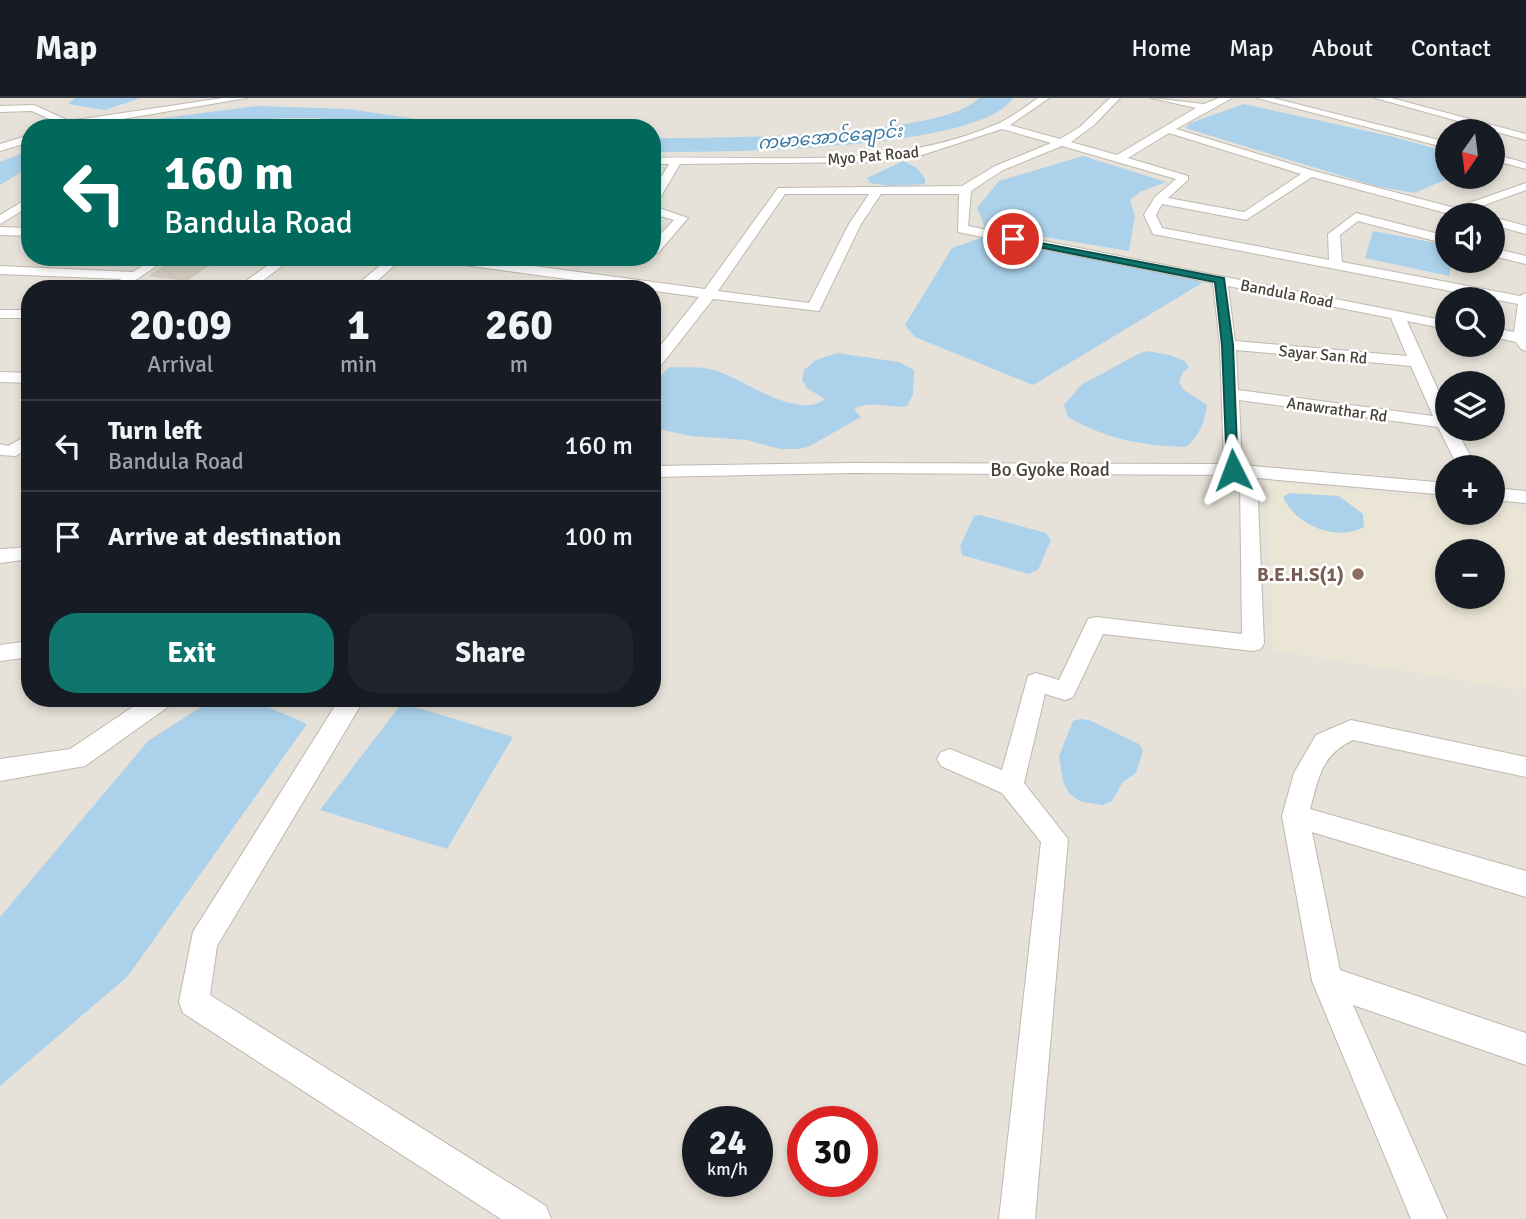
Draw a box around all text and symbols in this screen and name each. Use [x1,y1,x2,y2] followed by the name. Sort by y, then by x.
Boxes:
[35,28,97,69] text: Map
[1131,33,1191,63] text: Home
[1229,33,1274,63] text: Map
[1312,33,1373,63] text: About
[1411,33,1491,63] text: Contact
[757,118,905,158] water label: ကမာအောင်ချောင်း
[1435,119,1505,189] north arrow
[1435,119,1505,609] map controls
[826,142,920,170] street label: Myo Pat Road
[164,143,294,203] text: 160 m
[49,147,140,238] icon: left
[164,203,353,242] text: Bandula Road
[1435,203,1505,273] button: sound
[983,209,1043,269] pin
[994,220,1032,258] icon: arrive
[1239,275,1335,313] street label: Bandula Road
[1435,287,1505,357] button: search
[129,300,232,351] text: 20:09
[347,300,370,351] text: 1
[485,300,553,351] text: 260
[1278,341,1368,369] street label: Sayar San Rd
[147,350,214,379] text: Arrival
[340,350,377,379] text: min
[510,350,528,379] text: m
[1435,371,1505,441] button: layers
[1285,393,1388,427] street label: Anawrathar Rd
[108,415,202,447] text: Turn left
[49,427,87,465] icon: left
[564,430,633,462] text: 160 m
[1196,433,1270,507] position arrow
[108,447,244,476] text: Bandula Road
[1435,455,1505,525] button: +
[990,458,1110,482] street label: Bo Gyoke Road
[49,518,87,556] icon: arrive
[108,521,341,553] text: Arrive at destination
[564,521,633,553] text: 100 m
[1435,539,1505,609] button: −
[1257,563,1344,587] place label: B.E.H.S(1)
[1350,566,1366,582] marker: B.E.H.S(1)
[49,613,334,693] button: Exit
[348,613,633,693] button: Share
[787,1106,878,1197] speed limit sign: 30
[709,1121,746,1164] text: 24
[707,1158,748,1180] text: km/h

